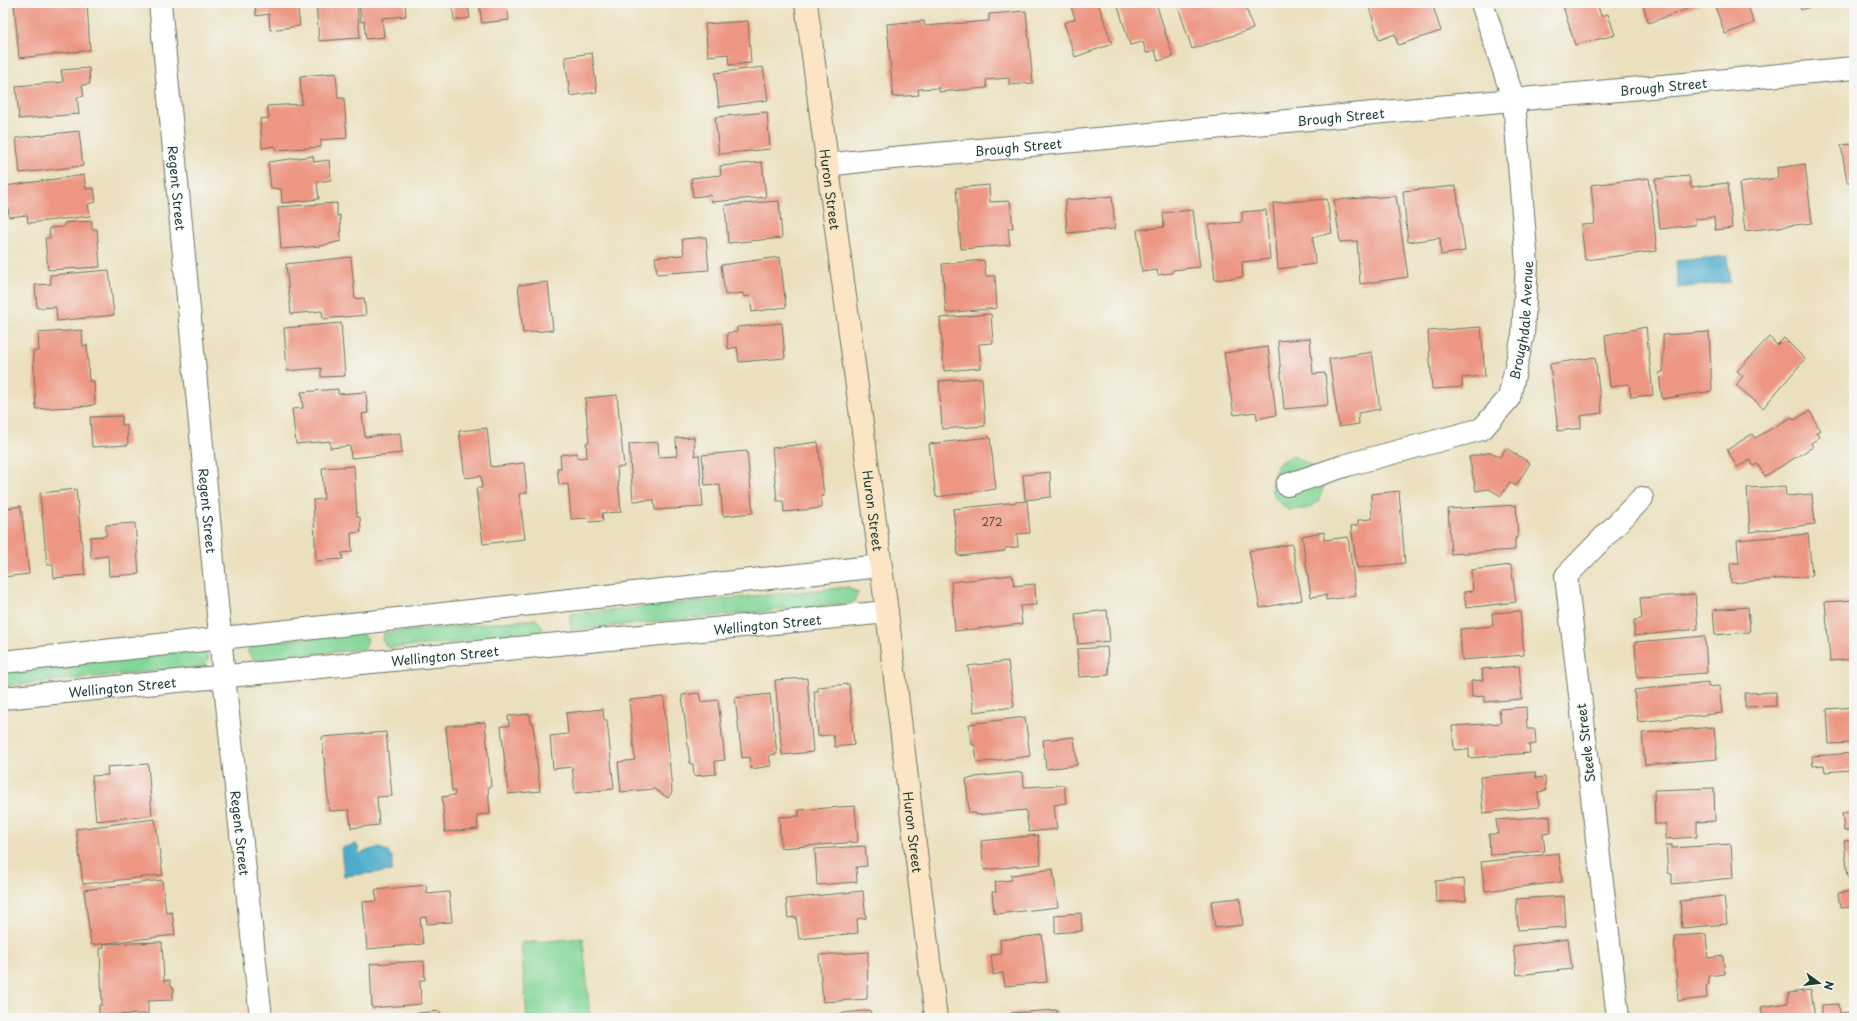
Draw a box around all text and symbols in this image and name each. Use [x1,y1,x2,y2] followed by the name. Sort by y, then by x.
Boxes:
[1619,72,1708,99] street label: Brough Street
[1296,103,1385,130] street label: Brough Street
[973,133,1063,160] street label: Brough Street
[164,145,191,231] street label: Regent Street
[816,148,846,231] street label: Huron Street
[1504,260,1537,381] street label: Broughdale Avenue
[195,467,222,554] street label: Regent Street
[859,469,888,552] street label: Huron Street
[981,513,1003,530] house number: 272
[713,609,822,638] street label: Wellington Street
[390,640,500,670] street label: Wellington Street
[68,672,177,701] street label: Wellington Street
[1571,702,1599,784] street label: Steele Street
[227,790,255,876] street label: Regent Street
[899,790,928,874] street label: Huron Street
[1799,963,1839,1003] north arrow
[1820,979,1838,992] text: N

